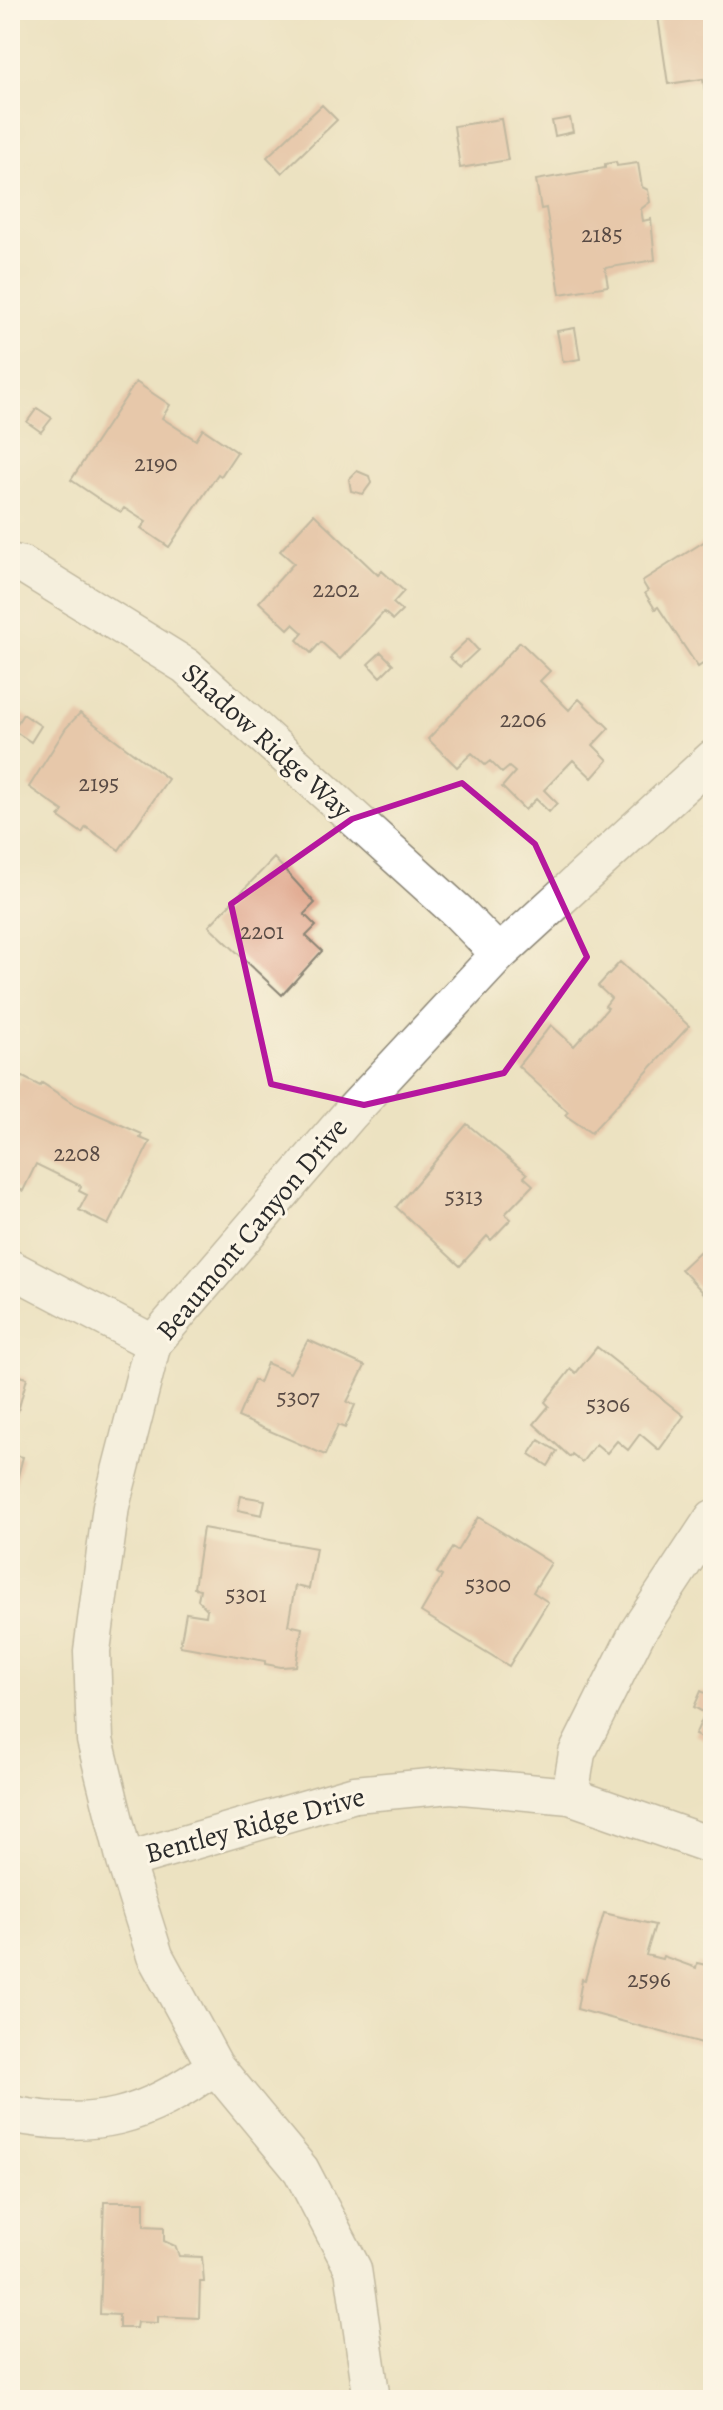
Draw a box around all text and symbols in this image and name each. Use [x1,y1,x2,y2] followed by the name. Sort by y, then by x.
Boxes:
[581,218,623,250] house number: 2185
[134,447,178,479] house number: 2190
[313,573,360,605] house number: 2202
[174,654,361,828] street label: Shadow Ridge Way
[500,703,546,735] house number: 2206
[79,767,119,799] house number: 2195
[240,915,284,947] house number: 2201
[148,1110,356,1348] street label: Beaumont Canyon Drive
[53,1137,101,1169] house number: 2208
[445,1180,483,1212] house number: 5313
[276,1381,321,1413] house number: 5307
[586,1388,630,1420] house number: 5306
[465,1568,511,1600] house number: 5300
[225,1578,267,1610] house number: 5301
[141,1777,369,1873] street label: Bentley Ridge Drive
[627,1963,671,1995] house number: 2596

